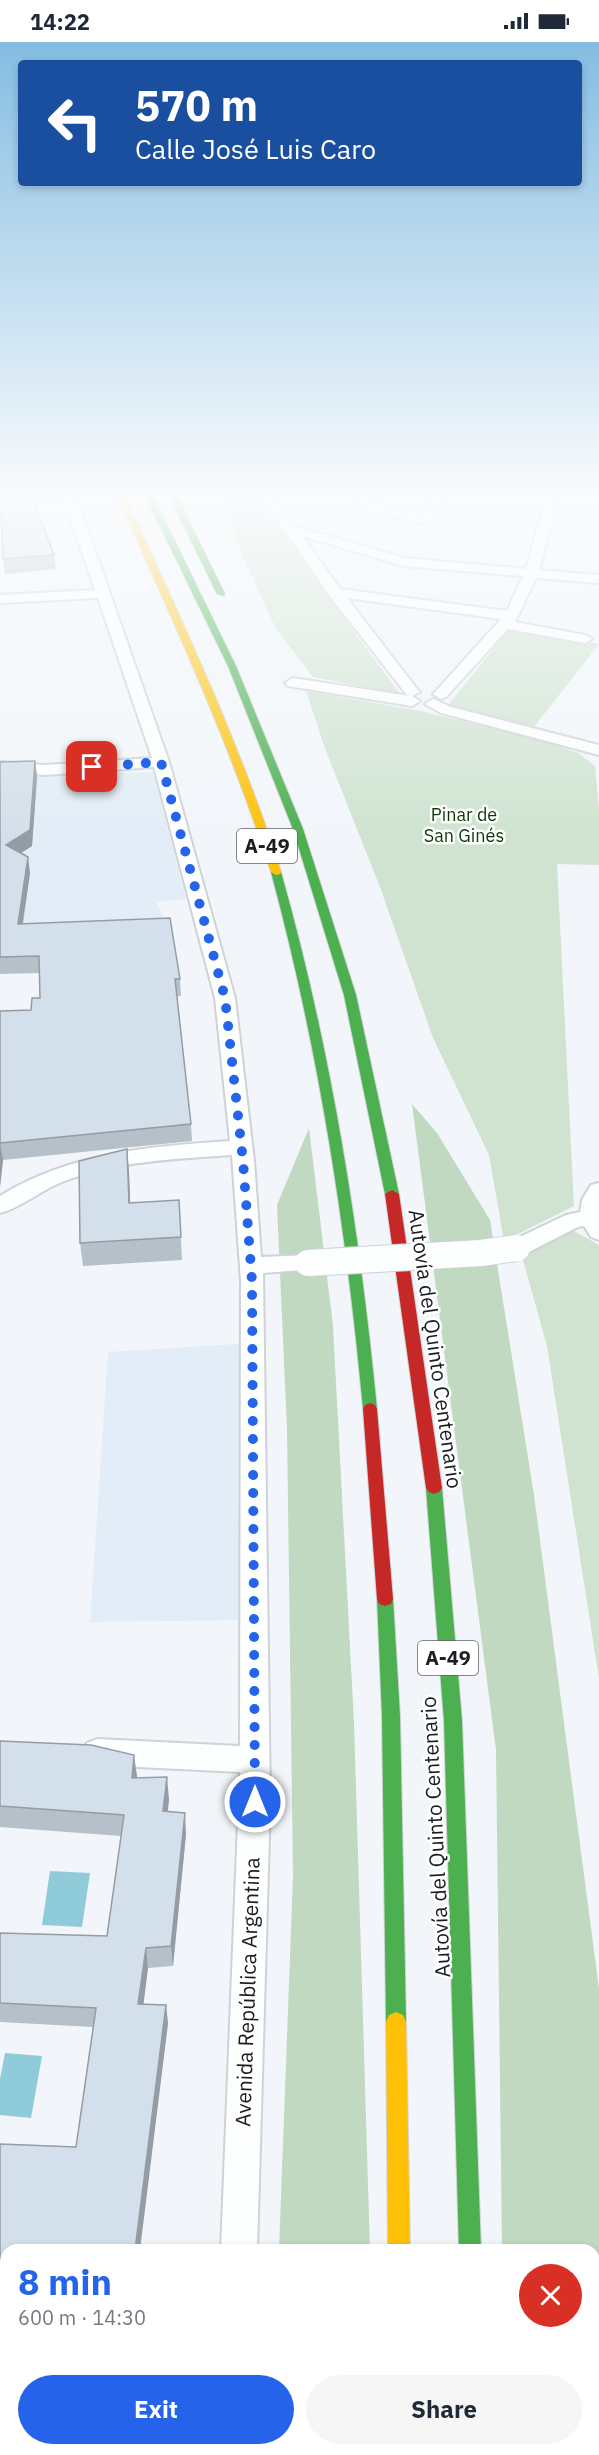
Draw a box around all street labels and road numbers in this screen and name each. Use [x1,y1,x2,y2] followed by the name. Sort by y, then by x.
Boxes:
[237,829,297,863] road number: A-49
[403,1208,469,1490] street label: Autovía del Quinto Centenario
[418,1641,478,1675] road number: A-49
[414,1696,456,1978] street label: Autovía del Quinto Centenario
[228,1857,266,2127] street label: Avenida República Argentina

